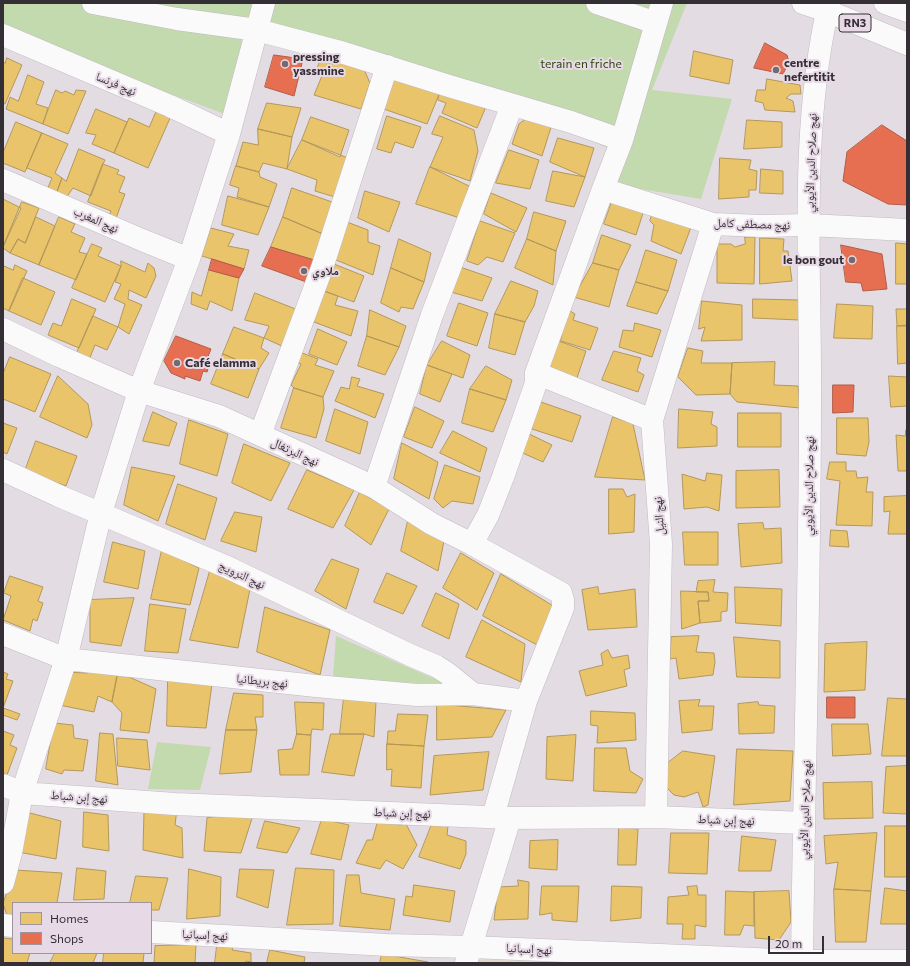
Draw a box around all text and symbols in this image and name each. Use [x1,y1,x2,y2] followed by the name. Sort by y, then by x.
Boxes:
[839,14,871,32] road number: RN3
[293,50,344,78] place label: pressing yassmine
[784,56,835,84] place label: centre nefertitit
[540,57,622,71] park label: terain en friche
[280,59,290,69] marker: pressing yassmine
[771,65,781,75] marker: centre nefertitit
[94,69,138,99] street label: نهج فرنسا
[802,113,820,213] street label: نهج صلاح الدين الأيوبي
[71,204,121,236] street label: نهج المغرب
[714,215,790,233] street label: نهج مصطفى كامل
[783,253,844,267] place label: le bon gout
[847,255,857,265] marker: le bon gout
[312,264,339,278] place label: ملاوي
[299,266,309,276] marker: ملاوي
[185,356,256,370] place label: Café elamma
[172,358,182,368] marker: Café elamma
[269,435,321,469] street label: نهج البرتغال
[801,436,817,536] street label: نهج صلاح الدين الأيوبي
[650,496,668,536] street label: نهج النيل
[216,558,268,592] street label: نهج النرويج
[236,671,288,691] street label: نهج بريطانيا
[796,760,814,860] street label: نهج صلاح الدين الأيوبي
[50,788,108,806] street label: نهج إبن شباط
[373,805,431,821] street label: نهج إبن شباط
[697,812,755,828] street label: نهج إبن شباط
[12,902,152,954] legend
[50,911,88,925] text: Homes
[182,927,228,943] street label: نهج إسبانيا
[770,928,826,954] scale bar
[50,931,84,945] text: Shops
[775,936,802,950] text: 20 m
[506,941,552,957] street label: نهج إسبانيا

